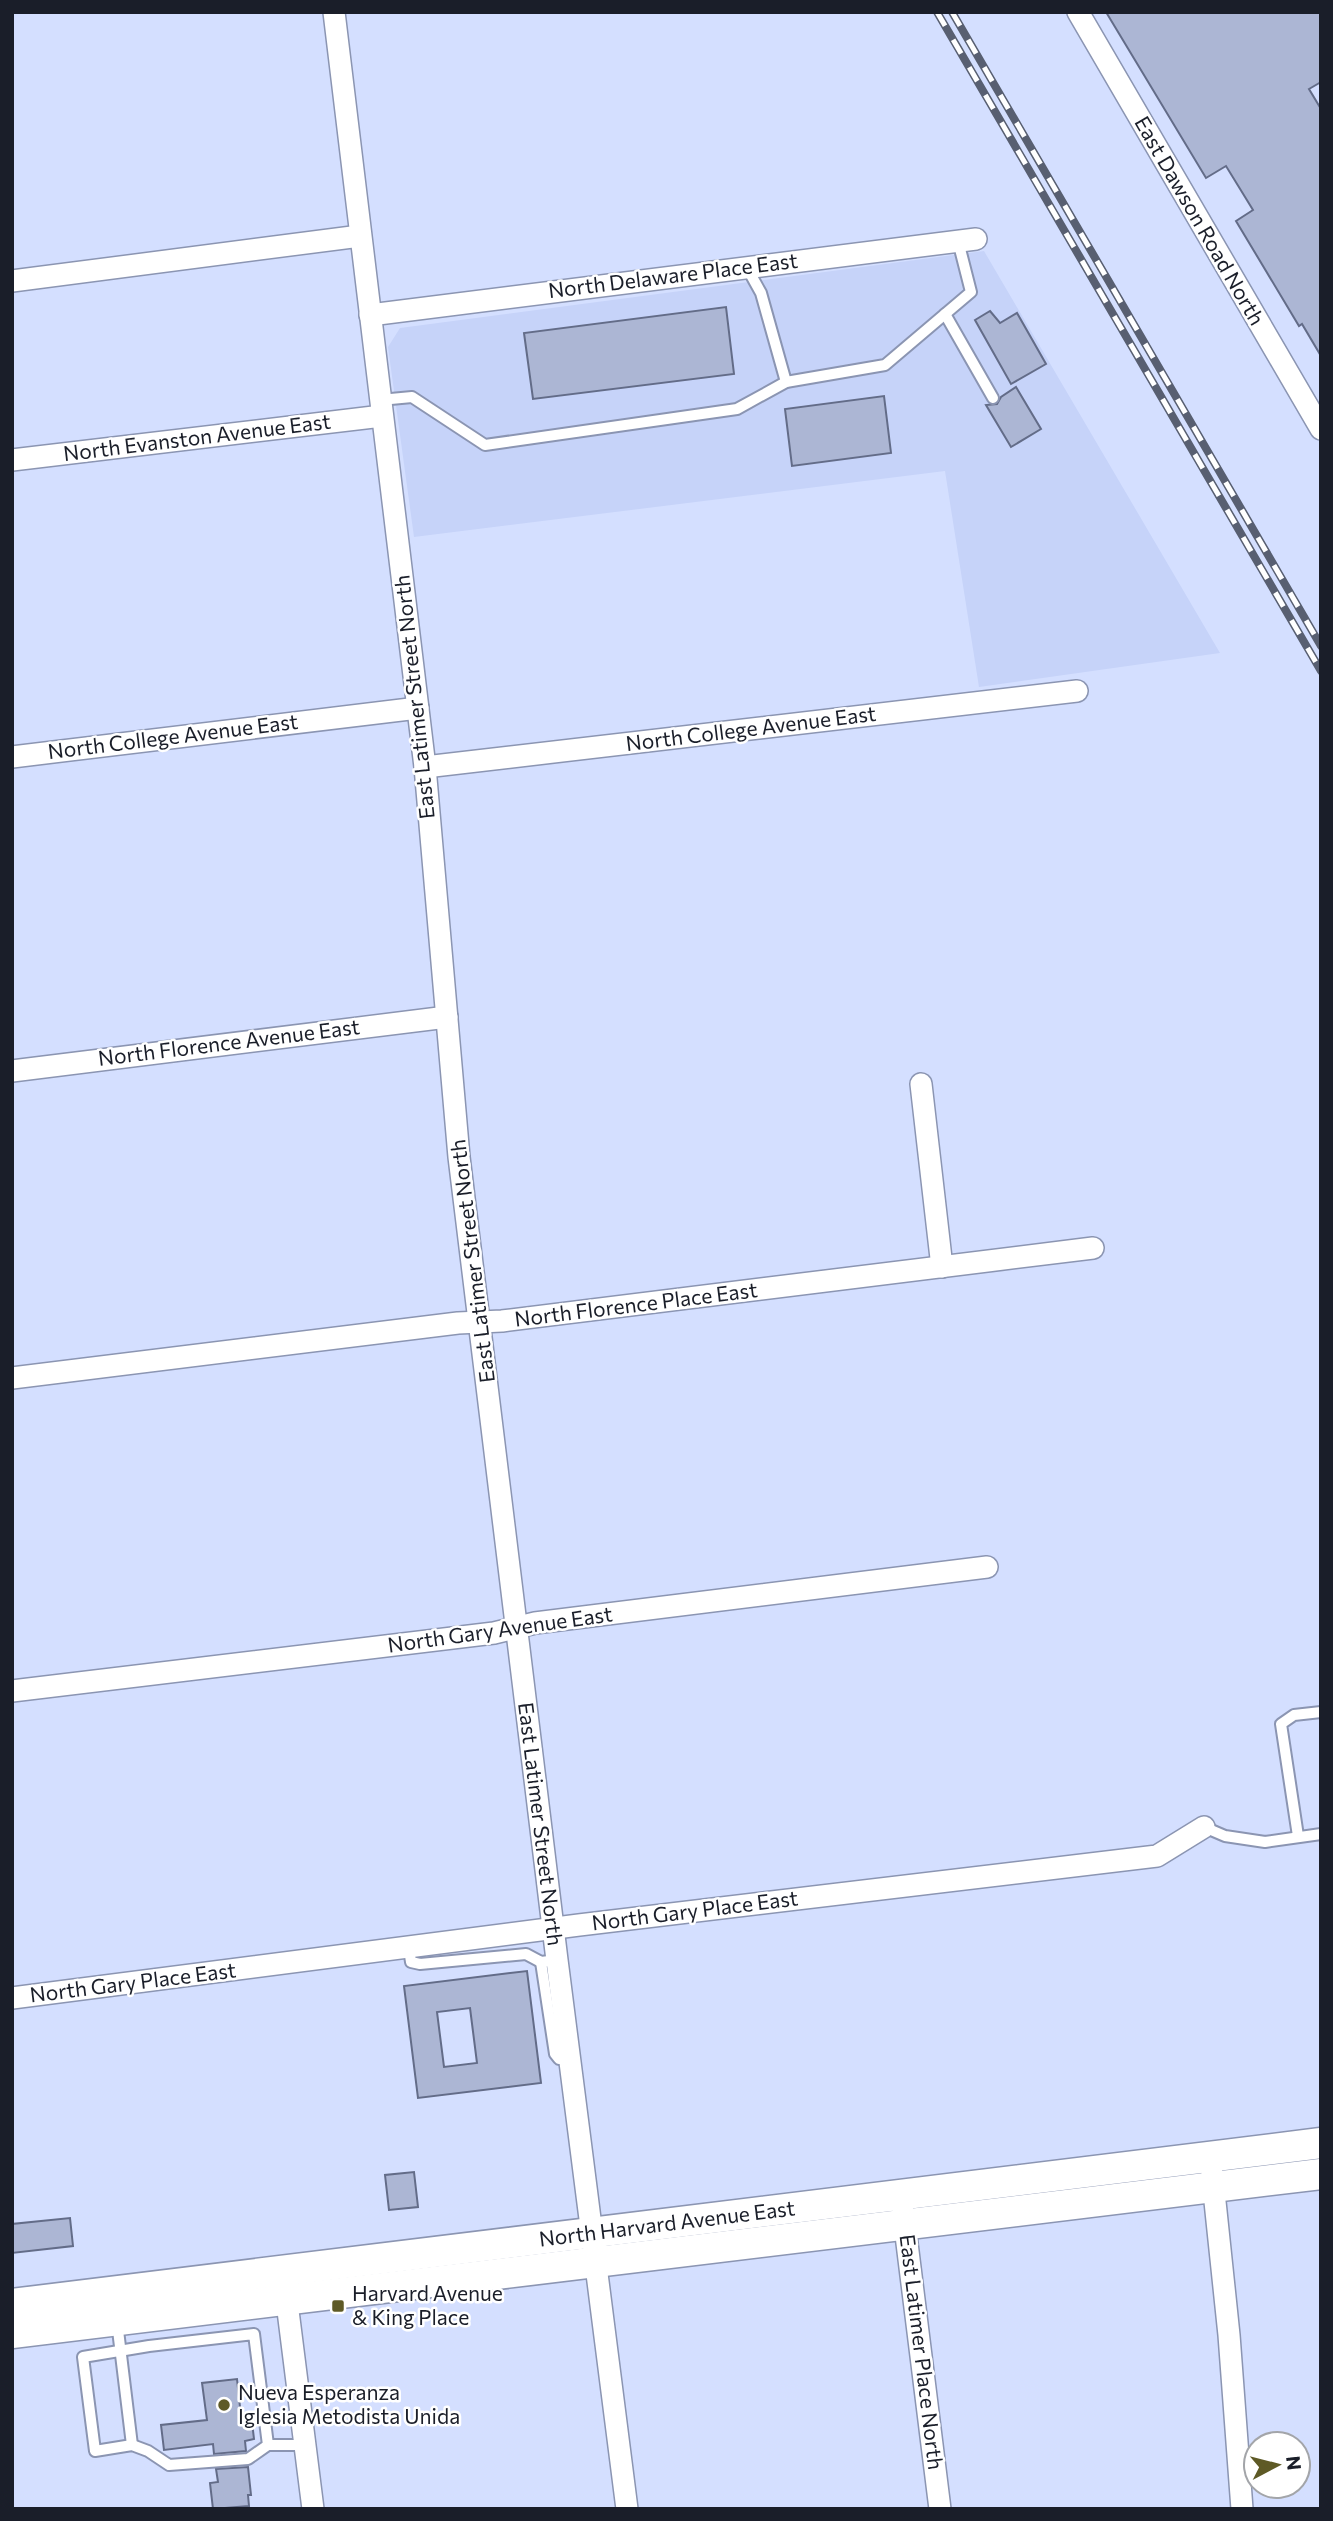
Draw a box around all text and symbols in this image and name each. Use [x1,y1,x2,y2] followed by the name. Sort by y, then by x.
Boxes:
[1130,111,1270,329] street label: East Dawson Road North
[547,247,799,302] street label: North Delaware Place East
[62,408,332,465] street label: North Evanston Avenue East
[388,574,439,820] street label: East Latimer Street North
[624,700,877,755] street label: North College Avenue East
[46,708,299,763] street label: North College Avenue East
[96,1013,361,1070] street label: North Florence Avenue East
[444,1138,499,1384] street label: East Latimer Street North
[513,1276,759,1331] street label: North Florence Place East
[386,1600,614,1657] street label: North Gary Avenue East
[514,1701,569,1947] street label: East Latimer Street North
[590,1884,799,1935] street label: North Gary Place East
[28,1956,237,2007] street label: North Gary Place East
[537,2194,796,2251] street label: North Harvard Avenue East
[896,2233,949,2471] street label: East Latimer Place North
[352,2280,503,2329] place label: Harvard Avenue & King Place
[330,2298,346,2314] marker: Harvard Avenue & King Place
[238,2379,460,2428] place label: Nueva Esperanza Iglesia Metodista Unida
[216,2397,232,2413] marker: Nueva Esperanza Iglesia Metodista Unida
[1242,2430,1312,2500] north arrow
[1282,2454,1307,2471] text: N

